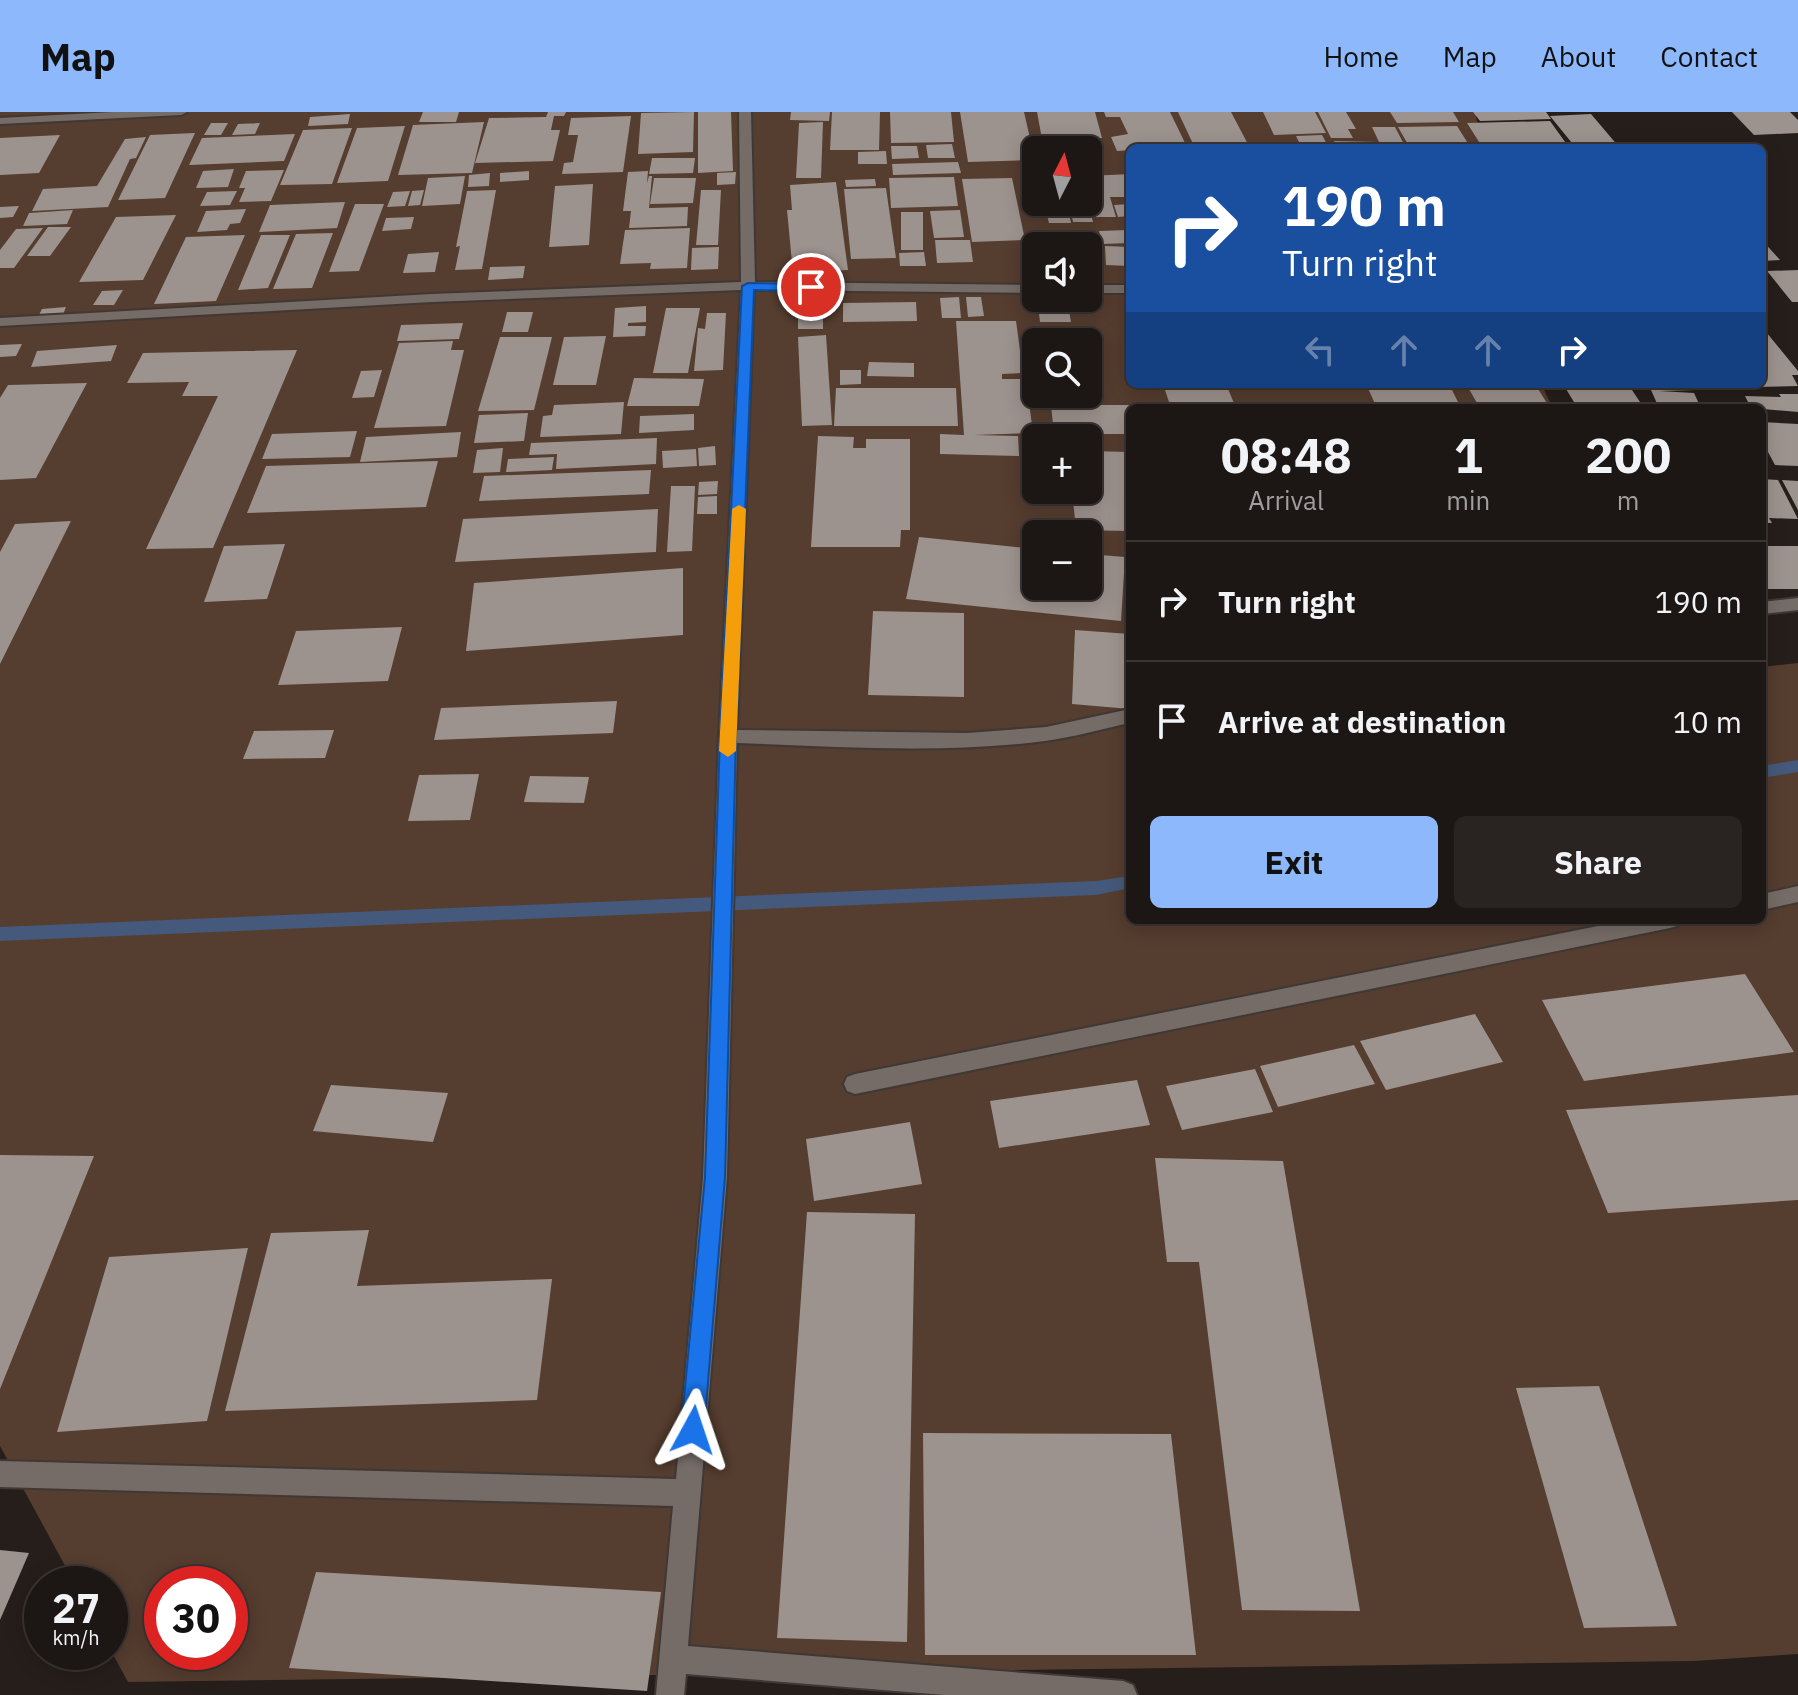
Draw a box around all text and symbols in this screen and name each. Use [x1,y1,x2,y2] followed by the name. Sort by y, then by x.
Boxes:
[40,32,116,81] text: Map
[1323,38,1399,75] text: Home
[1443,38,1497,75] text: Map
[1541,38,1616,75] text: About
[1660,38,1758,75] text: Contact
[1022,136,1102,216] north arrow
[1022,136,1102,600] map controls
[1282,169,1446,241] text: 190 m
[1150,176,1254,280] icon: right
[1022,232,1102,312] button: sound
[1282,239,1438,286] text: Turn right
[777,253,845,321] pin
[789,265,833,309] icon: arrive
[1022,328,1102,408] button: search
[1298,328,1342,372] icon: left
[1382,328,1426,372] icon: ahead
[1466,328,1510,372] icon: ahead
[1550,328,1594,372] icon: right
[1022,424,1102,504] button: +
[1221,424,1352,486] text: 08:48
[1454,424,1483,486] text: 1
[1585,424,1671,486] text: 200
[1248,483,1324,517] text: Arrival
[1446,483,1490,517] text: min
[1617,483,1639,517] text: m
[1022,520,1102,600] button: −
[1150,579,1194,623] icon: right
[1218,582,1356,621] text: Turn right
[1655,582,1742,621] text: 190 m
[1150,699,1194,743] icon: arrive
[1218,702,1506,741] text: Arrive at destination
[1673,702,1742,741] text: 10 m
[1150,816,1438,908] button: Exit
[1454,816,1742,908] button: Share
[651,1388,735,1472] position arrow
[144,1566,248,1670] speed limit sign: 30
[52,1582,100,1634] text: 27
[52,1624,100,1651] text: km/h

